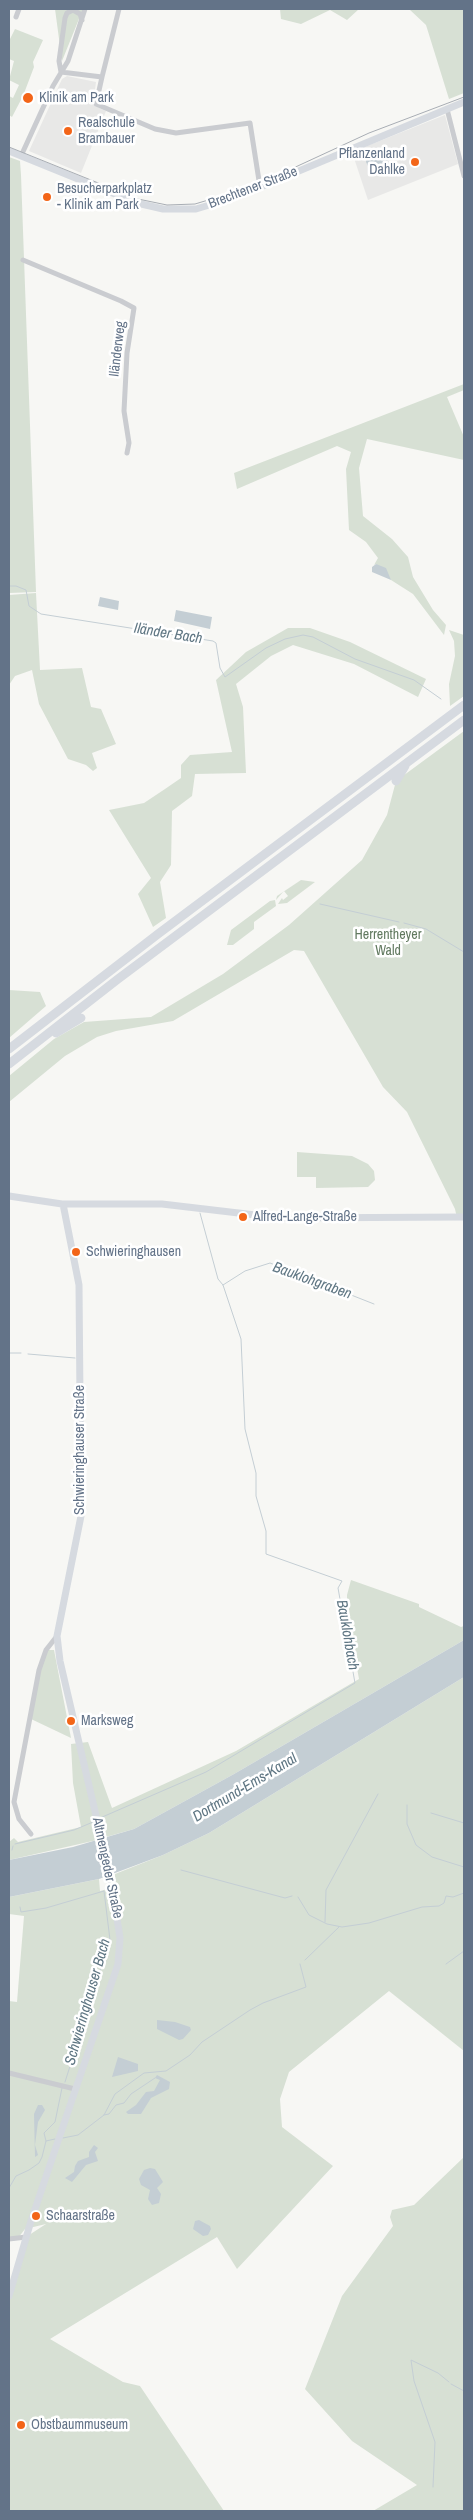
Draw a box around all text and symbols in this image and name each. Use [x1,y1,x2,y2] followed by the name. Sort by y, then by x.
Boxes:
[39,90,114,106] place label: Klinik am Park
[21,91,35,105] marker: Klinik am Park
[78,115,135,148] place label: Realschule Brambauer
[62,125,74,137] marker: Realschule Brambauer
[339,146,405,178] place label: Pflanzenland Dahlke
[409,156,421,168] marker: Pflanzenland Dahlke
[206,163,300,213] street label: Brechtener Straße
[57,181,152,213] place label: Besucherparkplatz - Klinik am Park
[41,191,53,203] marker: Besucherparkplatz - Klinik am Park
[106,320,130,378] street label: Iländerweg
[132,620,204,648] water label: Iländer Bach
[355,927,421,960] park label: Herrentheyer Wald
[253,1209,357,1225] place label: Alfred-Lange-Straße
[237,1211,249,1223] marker: Alfred-Lange-Straße
[86,1244,181,1260] place label: Schwieringhausen
[70,1246,82,1258] marker: Schwieringhausen
[270,1258,354,1304] water label: Bauklohgraben
[72,1385,88,1515] street label: Schwieringhauser Straße
[332,1598,362,1672] water label: Bauklohbach
[81,1713,133,1729] place label: Marksweg
[65,1715,77,1727] marker: Marksweg
[190,1750,300,1826] water label: Dortmund-Ems-Kanal
[88,1816,126,1920] street label: Altmengeder Straße
[61,1937,115,2067] water label: Schwieringhauser Bach
[46,2208,115,2224] place label: Schaarstraße
[30,2210,42,2222] marker: Schaarstraße
[31,2417,128,2433] place label: Obstbaummuseum
[15,2419,27,2431] marker: Obstbaummuseum

